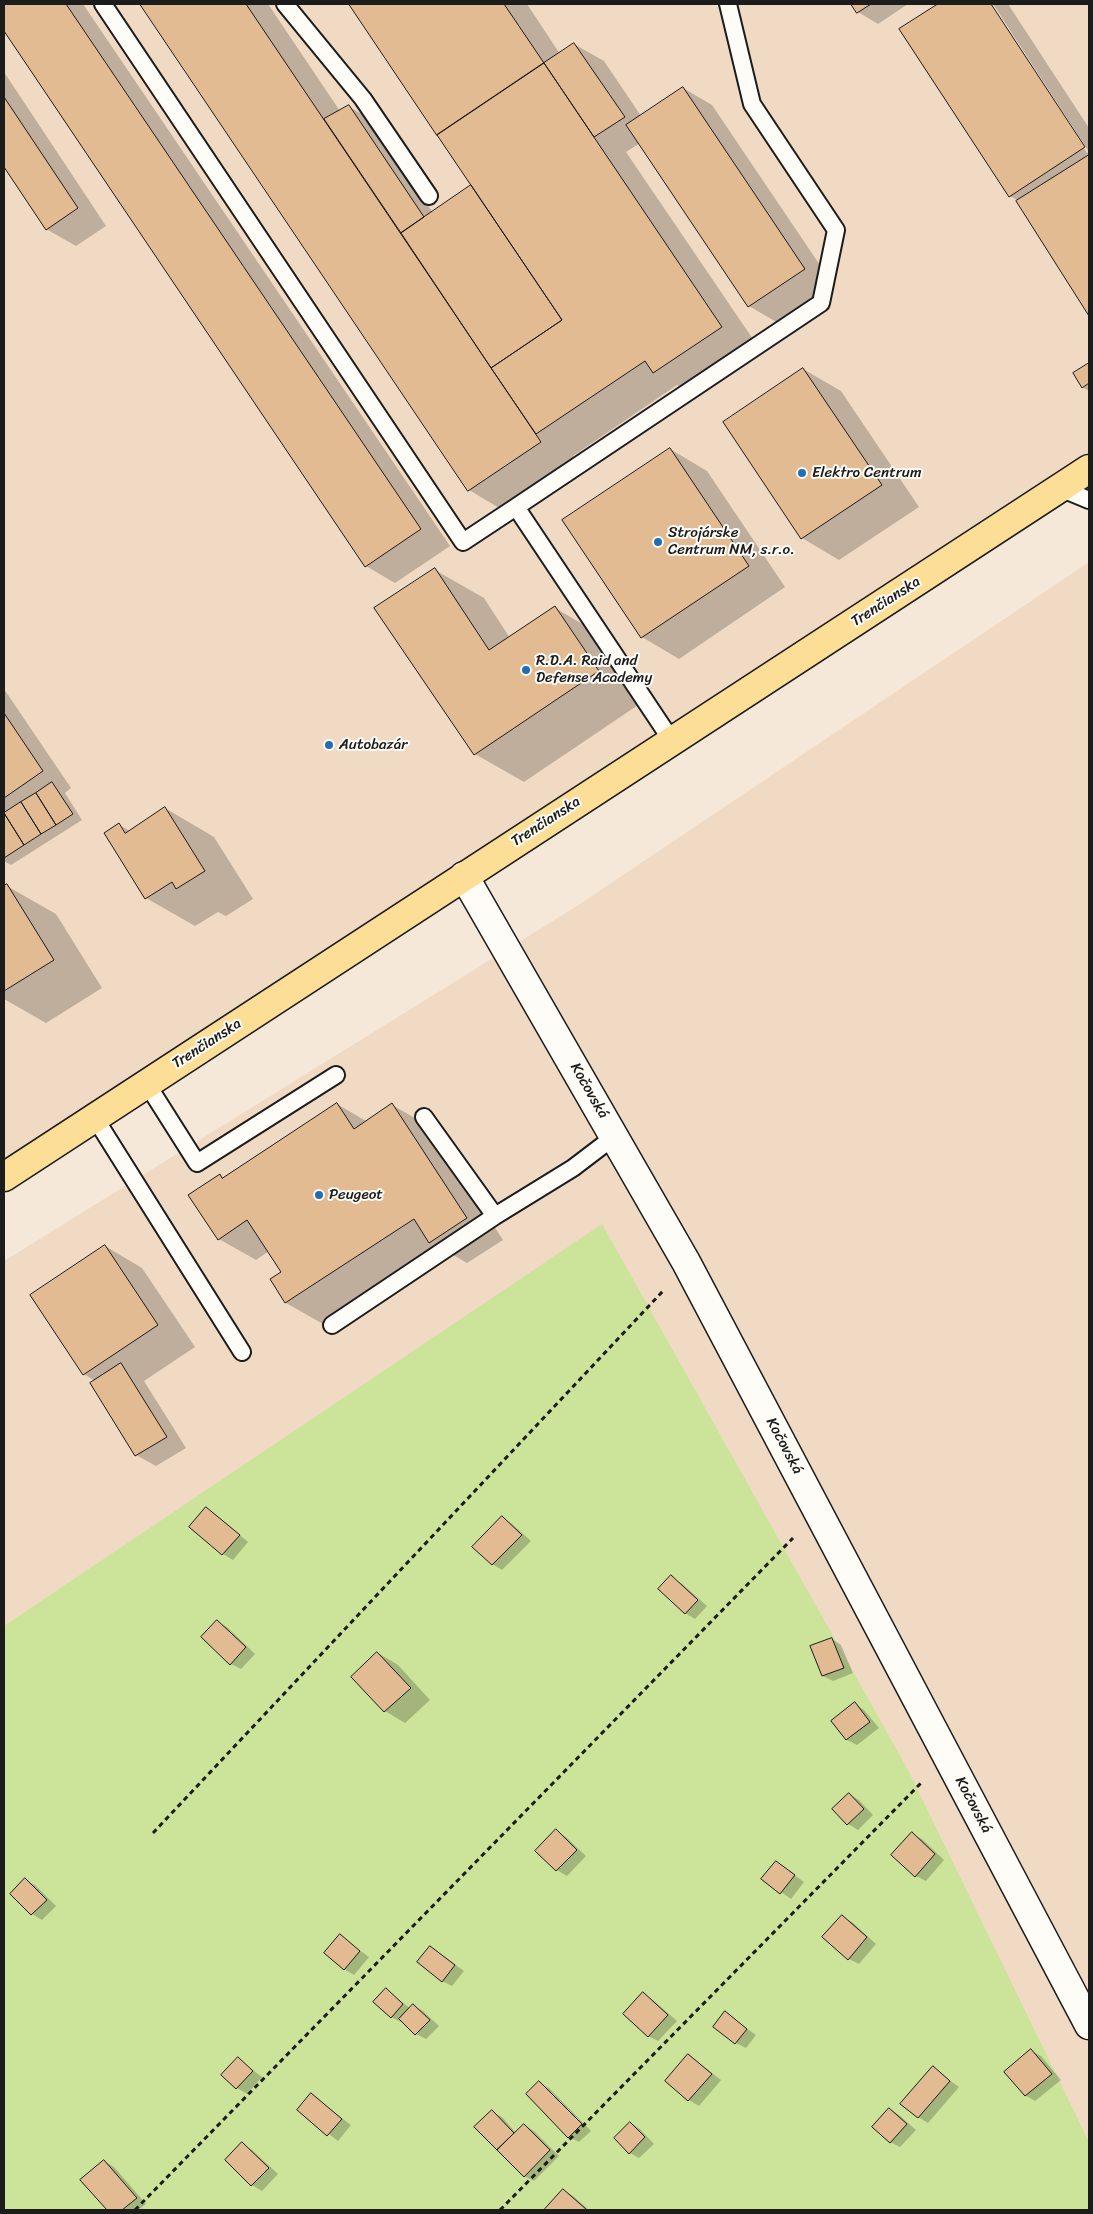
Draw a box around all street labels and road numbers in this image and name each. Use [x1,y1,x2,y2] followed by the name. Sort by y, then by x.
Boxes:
[848,573,924,631] street label: Trenčianska
[508,793,584,851] street label: Trenčianska
[169,1015,245,1073] street label: Trenčianska
[566,1060,612,1122] street label: Kočovská
[762,1415,806,1477] street label: Kočovská
[951,1774,995,1836] street label: Kočovská

